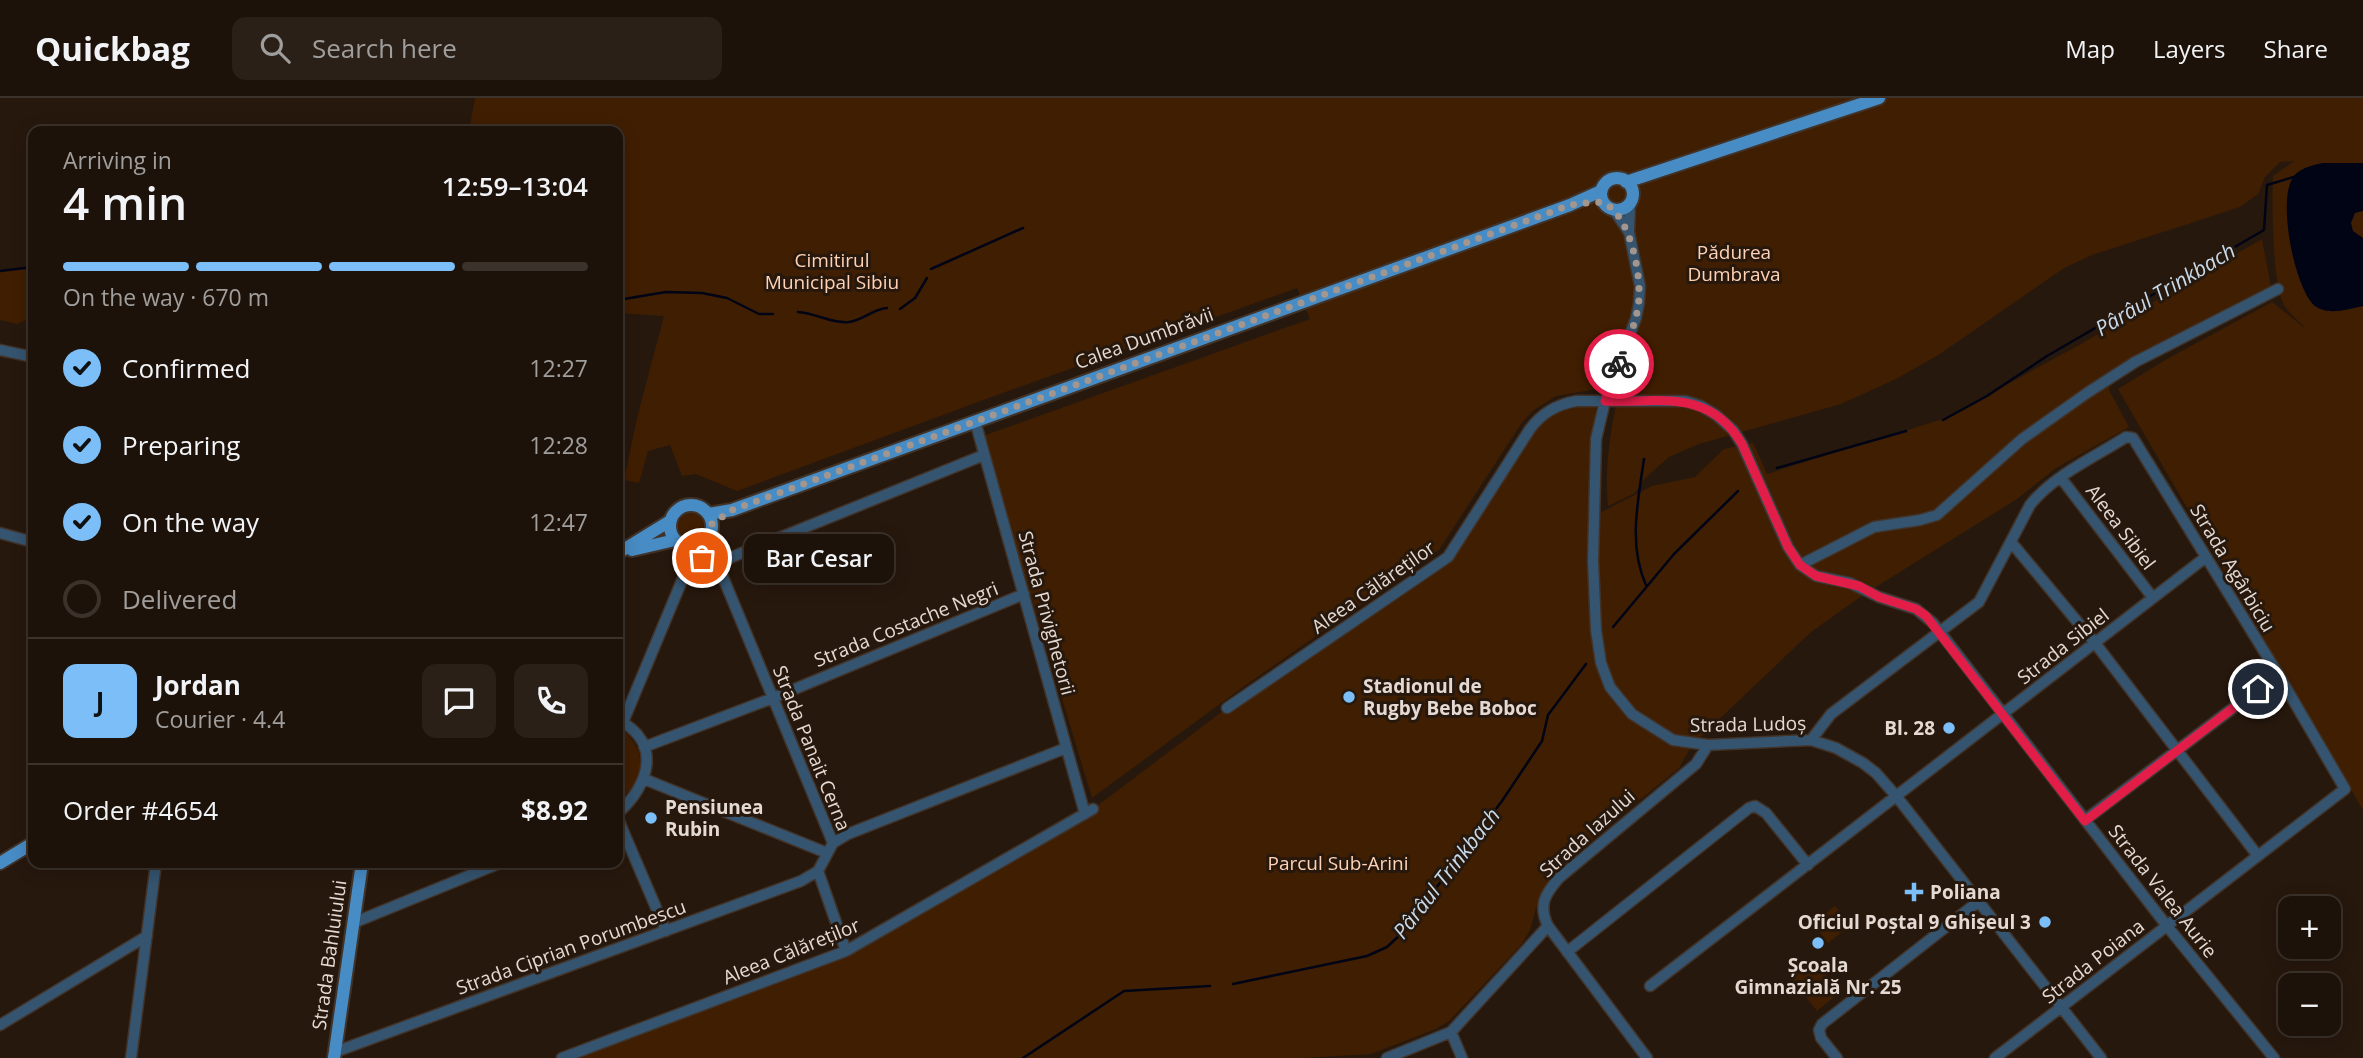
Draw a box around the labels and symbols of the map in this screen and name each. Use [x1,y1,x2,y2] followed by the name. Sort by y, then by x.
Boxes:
[2090,236,2240,342] water label: Pârâul Trinkbach
[1687,239,1781,287] park label: Pădurea Dumbrava
[765,247,899,295] park label: Cimitirul Municipal Sibiu
[1071,301,1217,375] street label: Calea Dumbrăvii
[1584,329,1654,399] courier
[2080,479,2162,575] street label: Aleea Sibiel
[2184,499,2282,637] street label: Strada Agârbiciu
[672,528,732,588] pin
[1013,528,1081,698] street label: Strada Privighetorii
[744,533,894,582] callout: Bar Cesar
[1306,534,1440,639] street label: Aleea Călăreților
[810,575,1002,673] street label: Strada Costache Negri
[2012,602,2114,690] street label: Strada Sibiel
[2228,659,2288,719] pin
[767,662,857,834] street label: Strada Panait Cerna
[1363,673,1537,721] place label: Stadionul de Rugby Bebe Boboc
[1341,689,1357,705] marker: Stadionul de Rugby Bebe Boboc
[1690,710,1806,738] street label: Strada Ludoș
[1884,715,1935,741] place label: Bl. 28
[1941,720,1957,736] marker: Bl. 28
[1534,783,1640,883] street label: Strada Iazului
[665,794,764,842] place label: Pensiunea Rubin
[1386,802,1506,944] water label: Pârâul Trinkbach
[643,810,659,826] marker: Pensiunea Rubin
[2103,819,2223,963] street label: Strada Valea Aurie
[1267,850,1409,876] park label: Parcul Sub-Arini
[306,878,352,1032] street label: Strada Bahluiului
[1930,879,2001,905] place label: Poliana
[1904,882,1924,902] marker: Poliana
[453,893,689,1001] street label: Strada Ciprian Porumbescu
[1798,909,2031,935] place label: Oficiul Poștal 9 Ghișeul 3
[719,912,864,990] street label: Aleea Călăreților
[2037,913,2149,1009] street label: Strada Poiana
[2037,914,2053,930] marker: Oficiul Poștal 9 Ghișeul 3
[1810,935,1826,951] marker: Școala Gimnazială Nr. 25
[1734,952,1902,1000] place label: Școala Gimnazială Nr. 25

